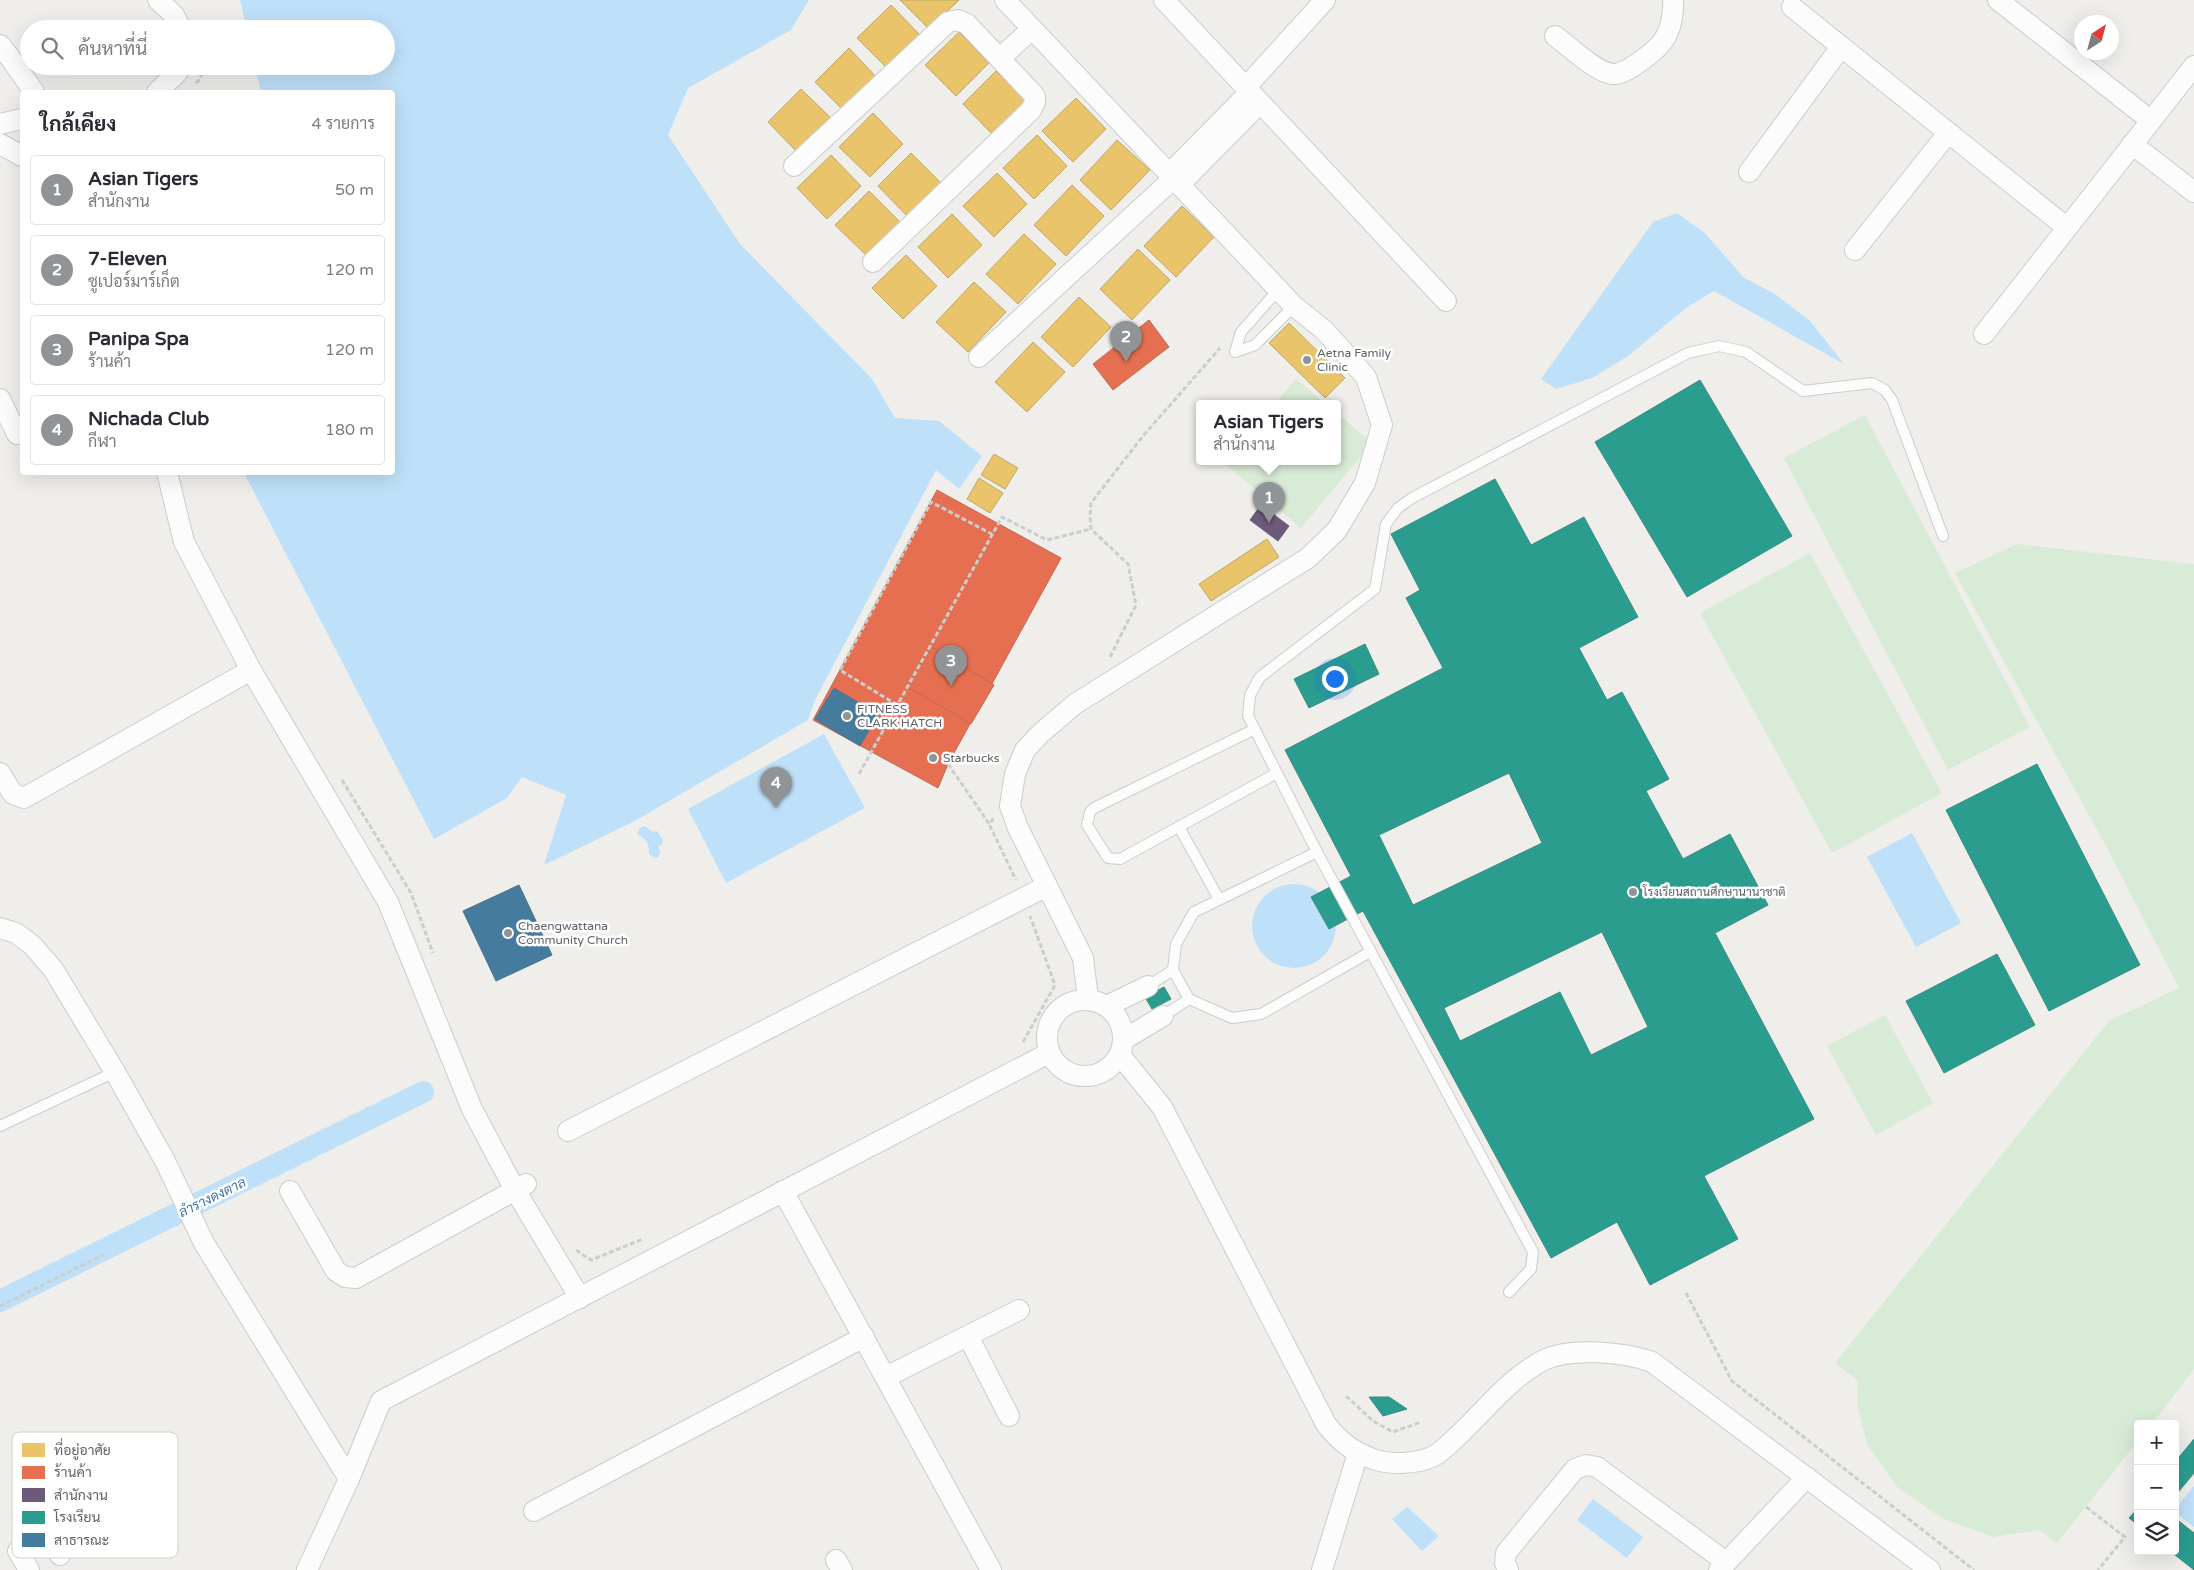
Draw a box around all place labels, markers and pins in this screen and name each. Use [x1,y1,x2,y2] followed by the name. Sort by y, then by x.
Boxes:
[1110,321,1142,362] pin: 2
[1317,346,1391,374] place label: Aetna Family Clinic
[1301,354,1313,366] marker: Aetna Family Clinic
[1253,482,1285,523] pin: 1
[935,645,967,686] pin: 3
[857,702,942,730] place label: FITNESS CLARK HATCH
[841,710,853,722] marker: FITNESS CLARK HATCH
[943,751,1000,765] place label: Starbucks
[927,752,939,764] marker: Starbucks
[760,767,792,808] pin: 4
[1642,884,1786,899] place label: โรงเรียนสถานศึกษานานาชาติ
[1627,886,1639,898] marker: โรงเรียนสถานศึกษานานาชาติ
[518,919,628,947] place label: Chaengwattana Community Church
[502,927,514,939] marker: Chaengwattana Community Church

